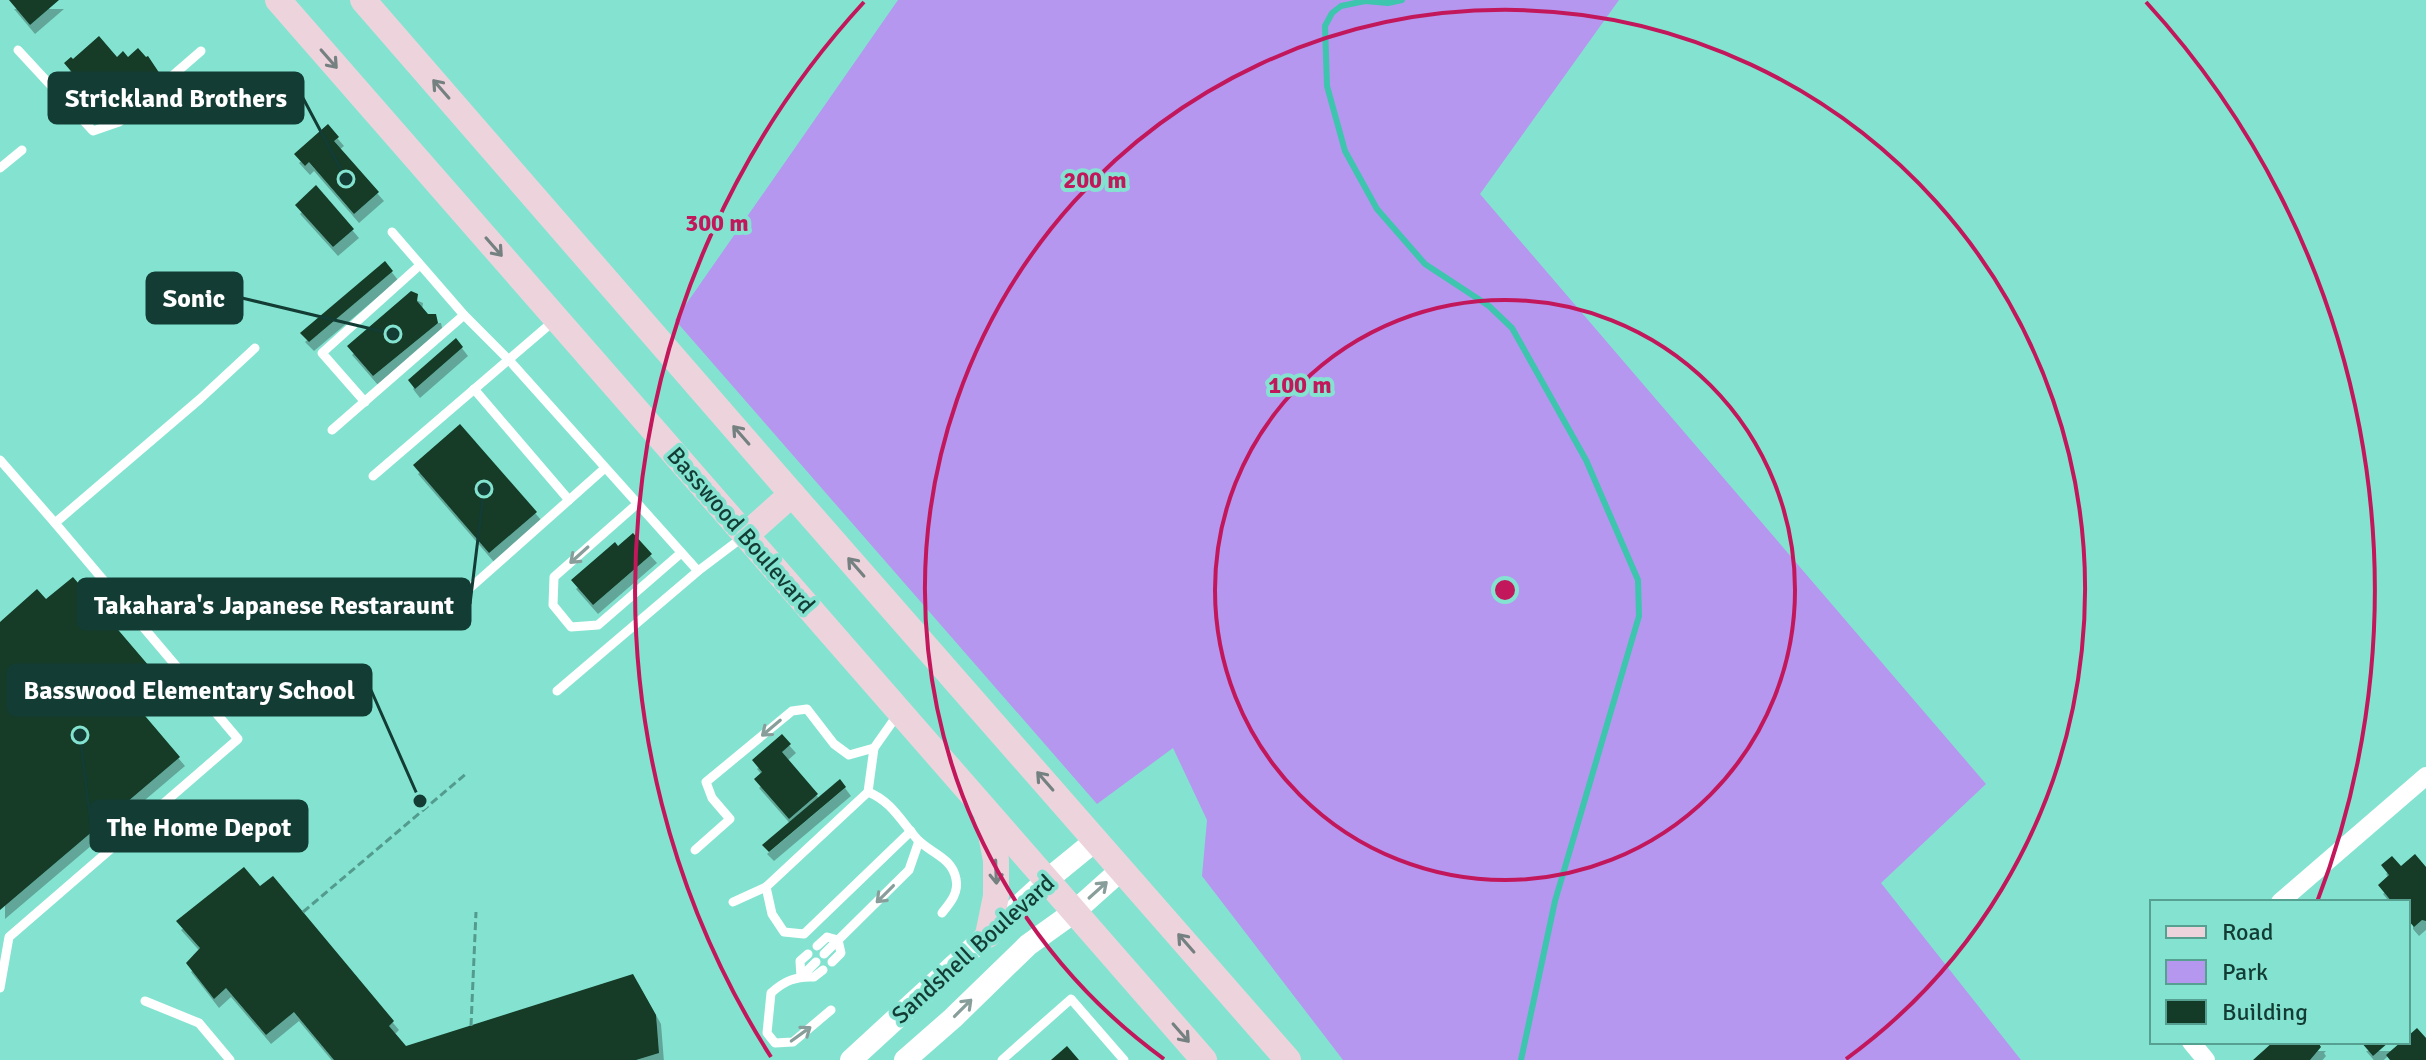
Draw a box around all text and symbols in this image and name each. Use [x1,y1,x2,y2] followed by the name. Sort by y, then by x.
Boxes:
[320,48,338,68] one-way arrow
[49,73,303,123] callout: Strickland Brothers
[432,80,450,100] one-way arrow
[65,83,287,115] text: Strickland Brothers
[1063,165,1127,195] text: 200 m
[685,208,749,238] text: 300 m
[485,237,503,257] one-way arrow
[147,273,242,323] callout: Sonic
[163,283,225,315] text: Sonic
[1268,370,1332,400] text: 100 m
[732,426,750,446] one-way arrow
[661,441,821,619] street label: Basswood Boulevard
[569,546,589,564] one-way arrow
[847,558,865,578] one-way arrow
[1491,576,1519,604] centre of rings
[78,579,470,629] callout: Takahara's Japanese Restaraunt
[94,590,454,622] text: Takahara's Japanese Restaraunt
[8,665,371,715] callout: Basswood Elementary School
[23,675,355,707] text: Basswood Elementary School
[762,719,782,737] one-way arrow
[1036,771,1054,792] one-way arrow
[91,801,307,851] callout: The Home Depot
[107,812,292,844] text: The Home Depot
[988,858,1004,885] one-way arrow
[885,868,1061,1030] street label: Sandshell Boulevard
[1087,882,1107,900] one-way arrow
[876,884,895,903] one-way arrow
[2150,900,2410,1044] legend
[2222,917,2273,947] text: Road
[1178,934,1196,954] one-way arrow
[2222,957,2268,987] text: Park
[2222,997,2308,1027] text: Building
[953,999,972,1018] one-way arrow
[1172,1023,1190,1043] one-way arrow
[790,1026,811,1043] one-way arrow

